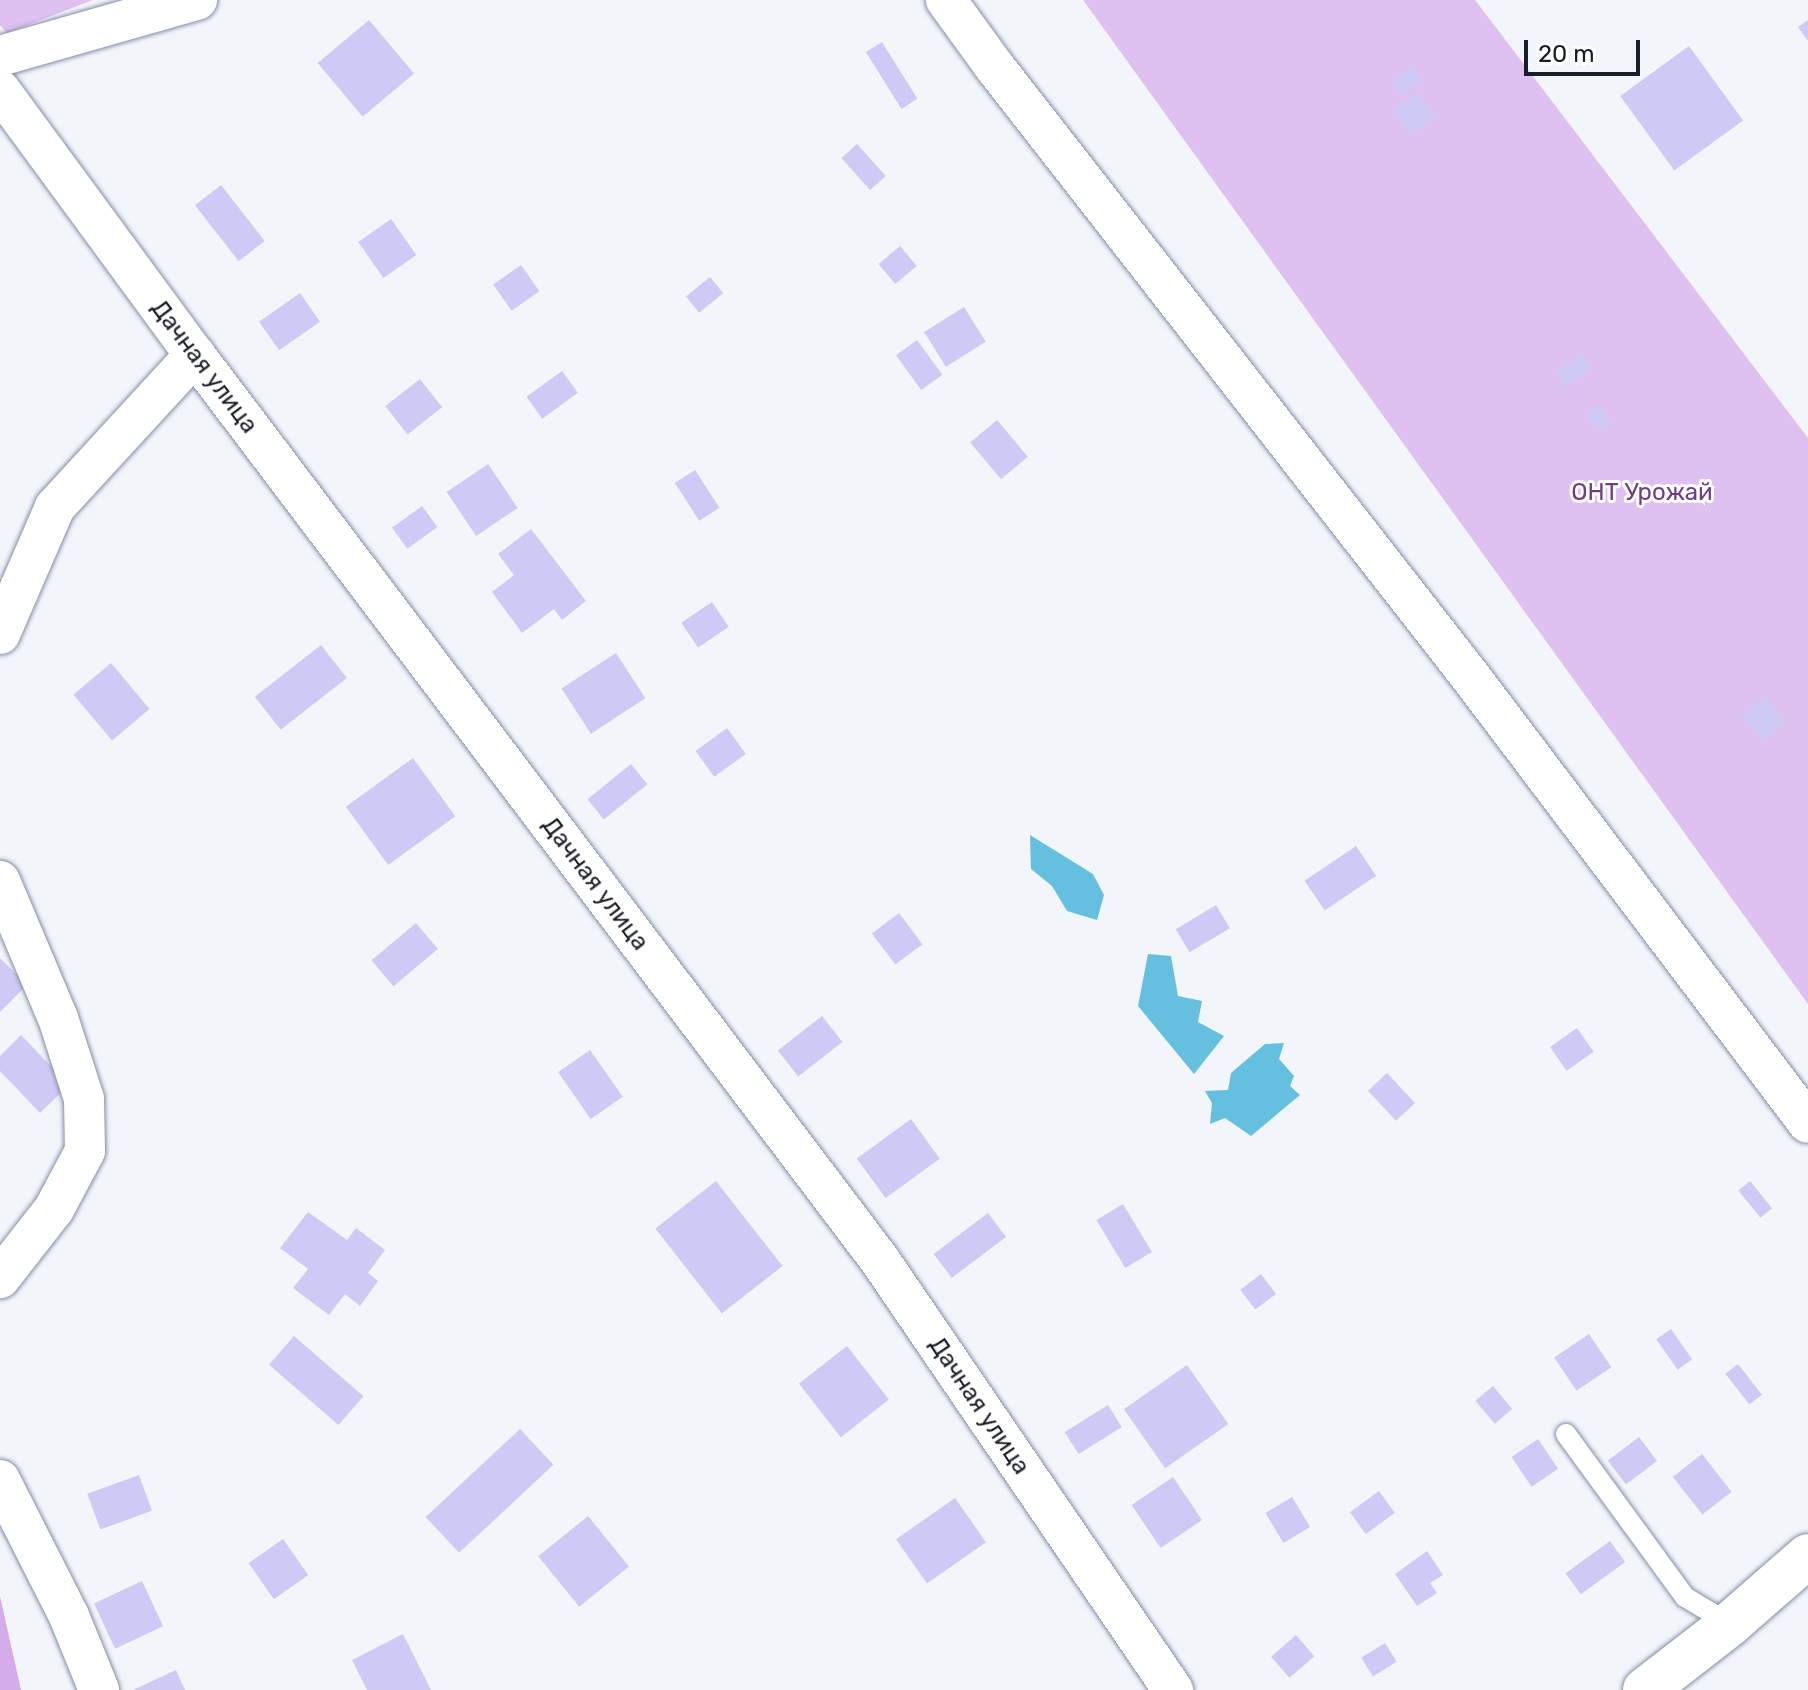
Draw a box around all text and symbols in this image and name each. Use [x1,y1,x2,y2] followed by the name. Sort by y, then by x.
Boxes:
[1528,24,1644,74] scale bar
[1538,40,1595,68] text: 20 m
[145,295,263,439] street label: Дачная улица
[1571,479,1713,507] park label: ОНТ Урожай
[536,812,654,956] street label: Дачная улица
[923,1332,1035,1480] street label: Дачная улица

